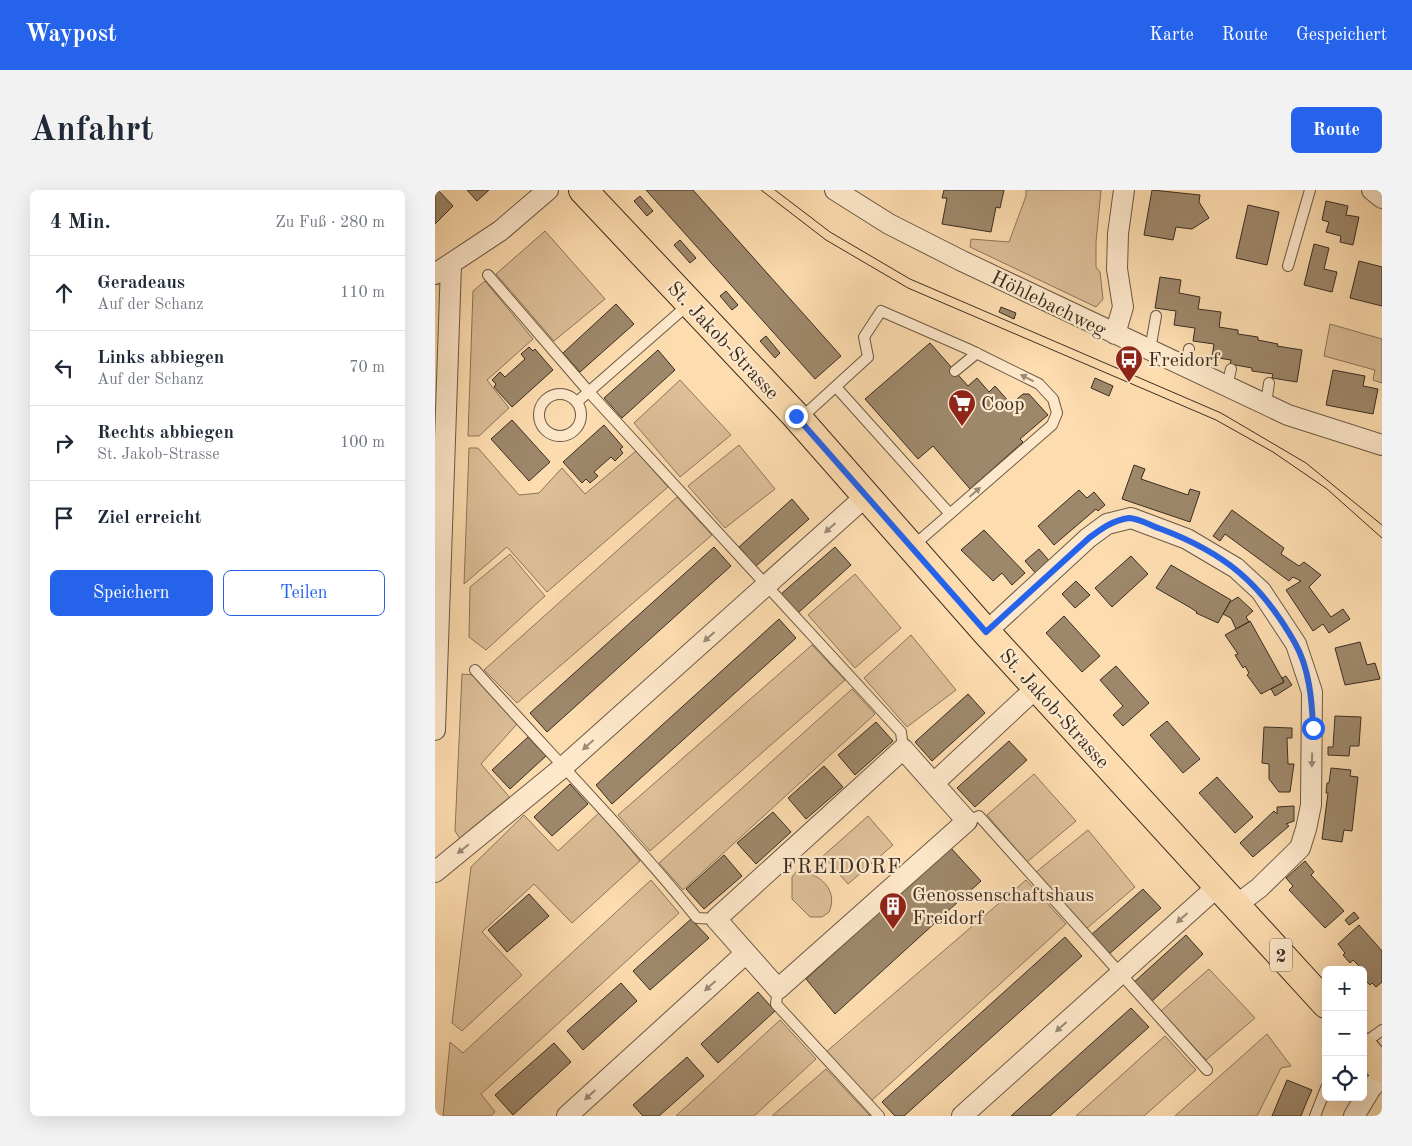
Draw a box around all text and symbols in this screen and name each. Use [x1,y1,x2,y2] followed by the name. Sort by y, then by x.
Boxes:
[25,23,117,47] text: Waypost
[1149,26,1194,44] text: Karte
[1222,26,1268,44] text: Route
[1296,26,1387,44] text: Gespeichert
[1291,107,1382,153] button: Route
[30,113,153,148] text: Anfahrt
[50,212,111,233] text: 4 Min.
[275,215,385,231] text: Zu Fuß · 280 m
[987,268,1109,341] street label: Höhlebachweg
[97,274,185,293] text: Geradeaus
[663,278,782,404] street label: St. Jakob-Strasse
[50,279,78,307] icon: ahead
[340,285,385,301] text: 110 m
[97,297,203,313] text: Auf der Schanz
[1114,344,1144,383] bus stop icon: Freidorf
[97,349,224,368] text: Links abbiegen
[1148,351,1221,371] place label: Freidorf
[50,354,78,382] icon: left
[349,360,385,376] text: 70 m
[97,372,203,388] text: Auf der Schanz
[1020,374,1034,382] one-way arrow
[947,388,977,427] supermarket icon: Coop
[981,395,1025,415] place label: Coop
[785,405,808,428] route end
[97,424,234,443] text: Rechts abbiegen
[50,429,78,457] icon: right
[340,435,385,451] text: 100 m
[97,447,220,463] text: St. Jakob-Strasse
[969,486,982,497] one-way arrow
[50,504,78,532] icon: arrive
[97,509,202,528] text: Ziel erreicht
[824,522,836,534] one-way arrow
[50,570,213,616] button: Speichern
[223,570,385,616] button: Teilen
[703,631,715,643] one-way arrow
[995,646,1112,773] street label: St. Jakob-Strasse
[1302,717,1325,740] route start
[582,739,594,751] one-way arrow
[1308,752,1316,768] one-way arrow
[457,844,470,855] one-way arrow
[782,857,902,878] district label: FREIDORF
[912,886,1094,929] place label: Genossenschaftshaus Freidorf
[878,891,908,930] building icon: Genossenschaftshaus Freidorf
[1176,912,1188,924] one-way arrow
[1270,938,1292,972] road number: 2
[1322,966,1367,1101] map controls
[1322,966,1367,1011] button: +
[704,980,716,992] one-way arrow
[1322,1011,1367,1056] button: −
[1055,1021,1067,1033] one-way arrow
[1322,1056,1367,1101] button: locate
[584,1089,596,1101] one-way arrow

